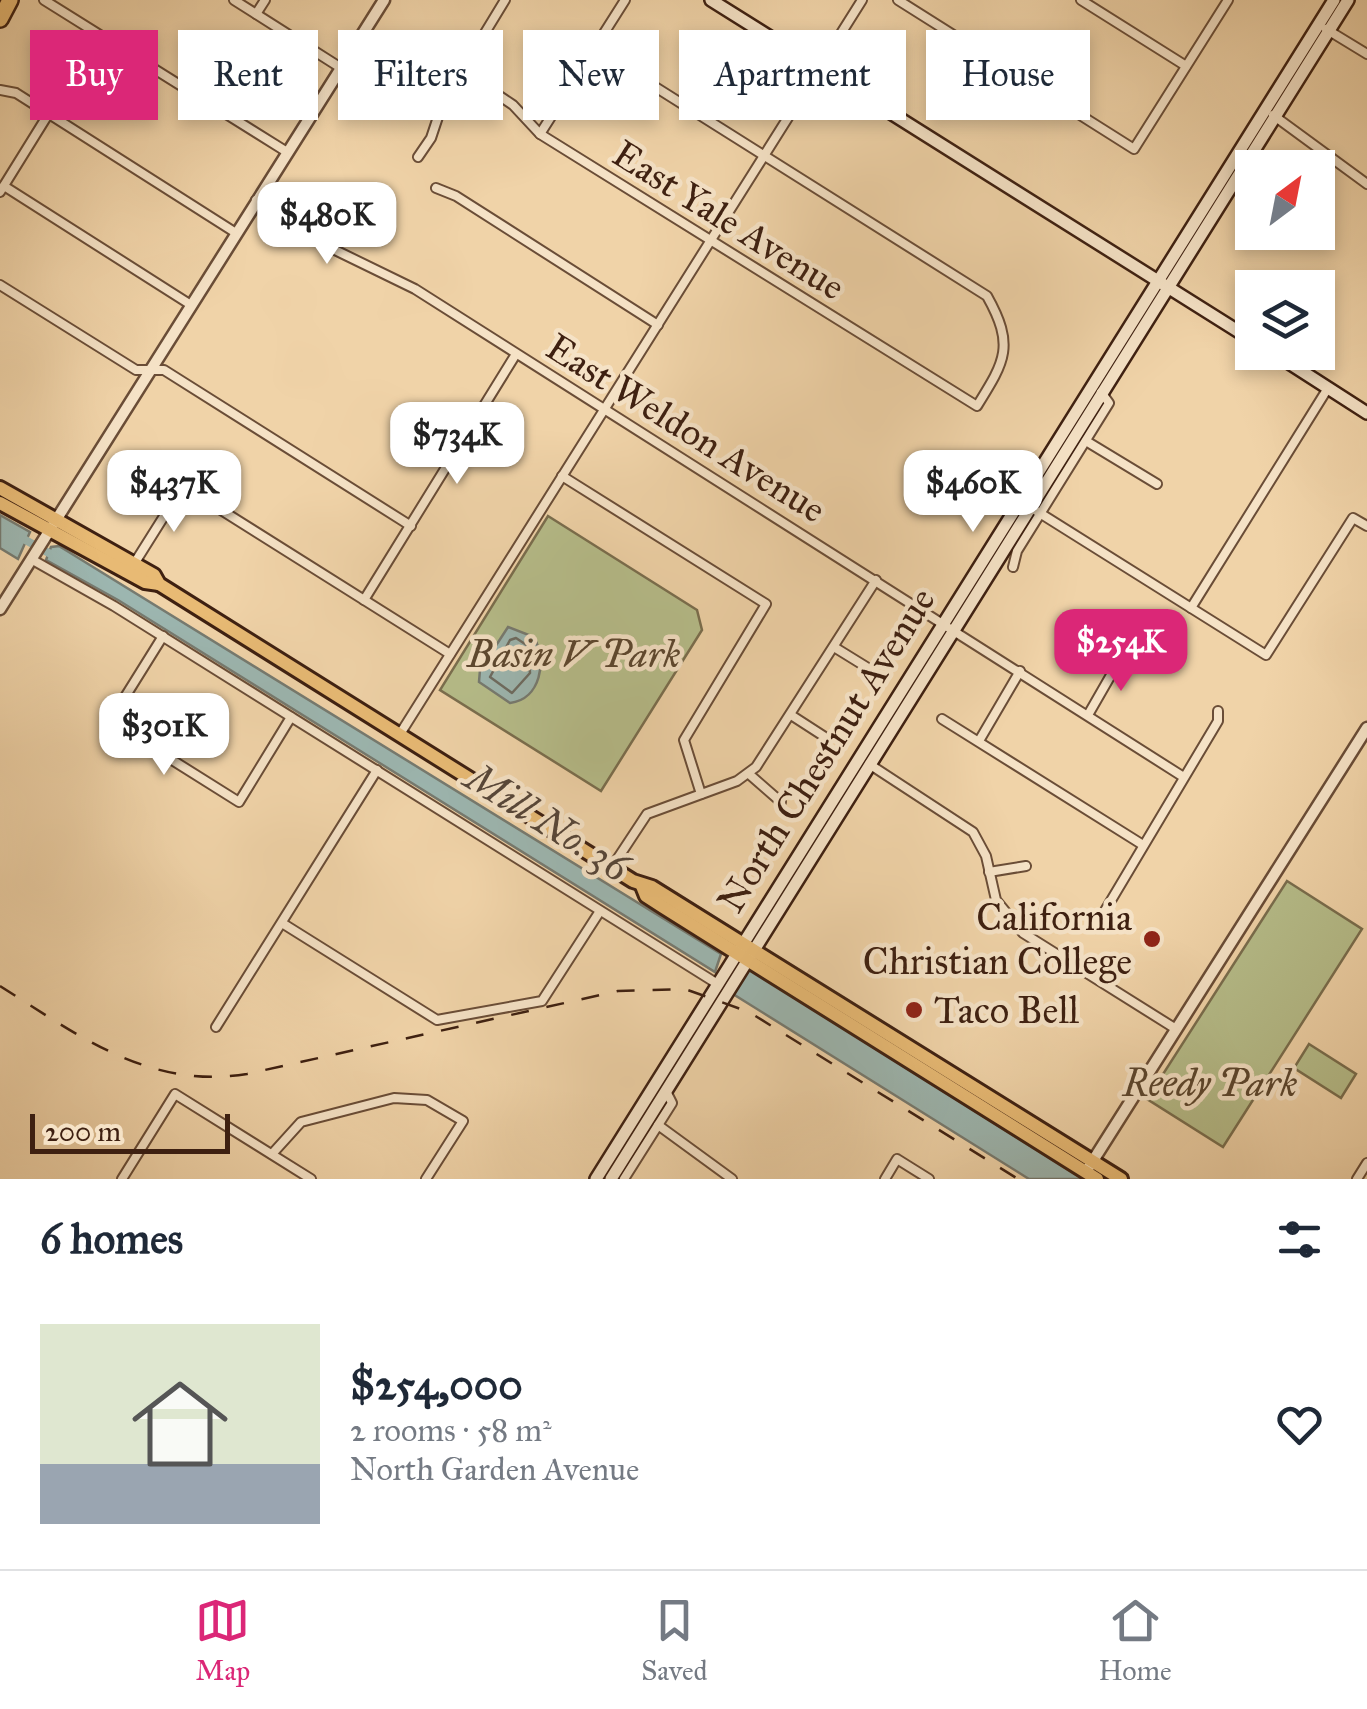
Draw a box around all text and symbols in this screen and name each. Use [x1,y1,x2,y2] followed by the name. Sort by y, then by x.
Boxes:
[30,30,158,120] chip: Buy
[178,30,318,120] chip: Rent
[338,30,503,120] chip: Filters
[523,30,659,120] chip: New
[679,30,906,120] chip: Apartment
[926,30,1090,120] chip: House
[605,130,853,310] street label: East Yale Avenue
[1235,150,1335,250] north arrow
[1235,150,1335,370] map controls
[257,182,397,267] pin: $480K
[279,195,375,234] text: $480K
[1235,270,1335,370] button: layers
[538,324,834,532] street label: East Weldon Avenue
[387,402,527,487] pin: $734K
[412,415,502,454] text: $734K
[104,450,244,535] pin: $437K
[903,450,1043,535] pin: $460K
[129,463,219,502] text: $437K
[926,463,1020,502] text: $460K
[707,579,945,921] street label: North Chestnut Avenue
[1051,609,1191,694] pin: $254K
[1076,622,1166,661] text: $254K
[466,631,681,677] park label: Basin V Park
[94,693,234,778] pin: $301K
[121,706,207,745] text: $301K
[454,750,640,892] water label: Mill No. 36
[863,894,1133,984] place label: California Christian College
[1141,928,1163,950] marker: California Christian College
[934,987,1080,1033] place label: Taco Bell
[903,999,925,1021] marker: Taco Bell
[1121,1060,1297,1106] park label: Reedy Park
[30,1109,230,1154] scale bar
[45,1114,121,1149] text: 200 m
[1272,1212,1327,1267] icon: filters
[40,1213,183,1265] text: 6 homes
[350,1359,523,1411] text: $254,000
[120,1364,240,1484] icon: home
[1272,1397,1327,1452] icon: heart
[350,1411,551,1450] text: 2 rooms · 58 m²
[350,1450,639,1489] text: North Garden Avenue
[195,1593,250,1688] tab: Map
[641,1593,708,1688] tab: Saved
[1098,1593,1172,1688] tab: Home

